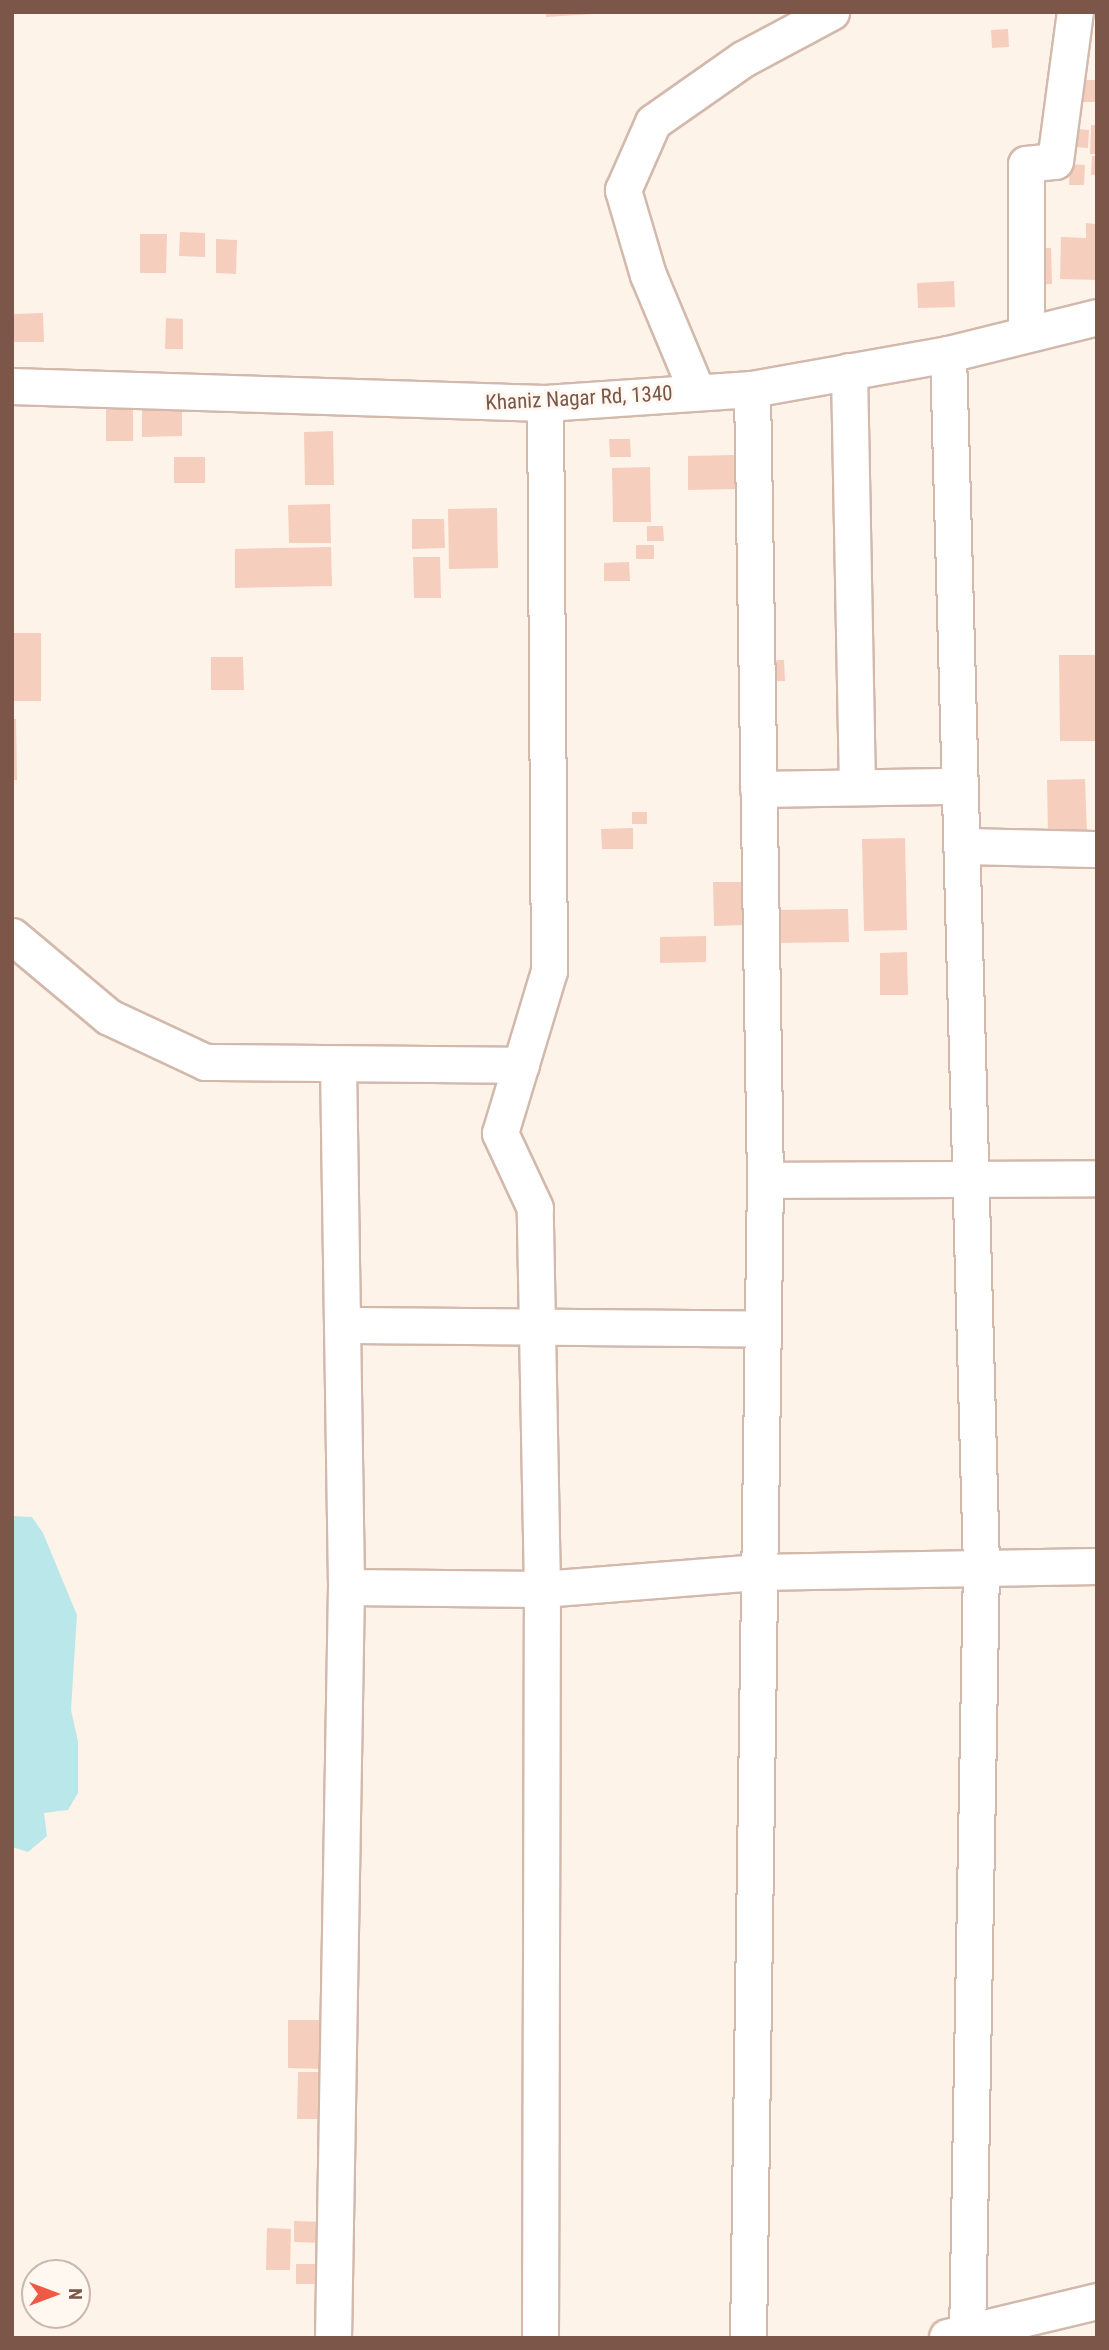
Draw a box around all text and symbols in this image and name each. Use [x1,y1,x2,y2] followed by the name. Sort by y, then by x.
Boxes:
[485,381,673,415] street label: Khaniz Nagar Rd, 1340
[21,2259,91,2329] north arrow
[64,2288,87,2300] text: N

